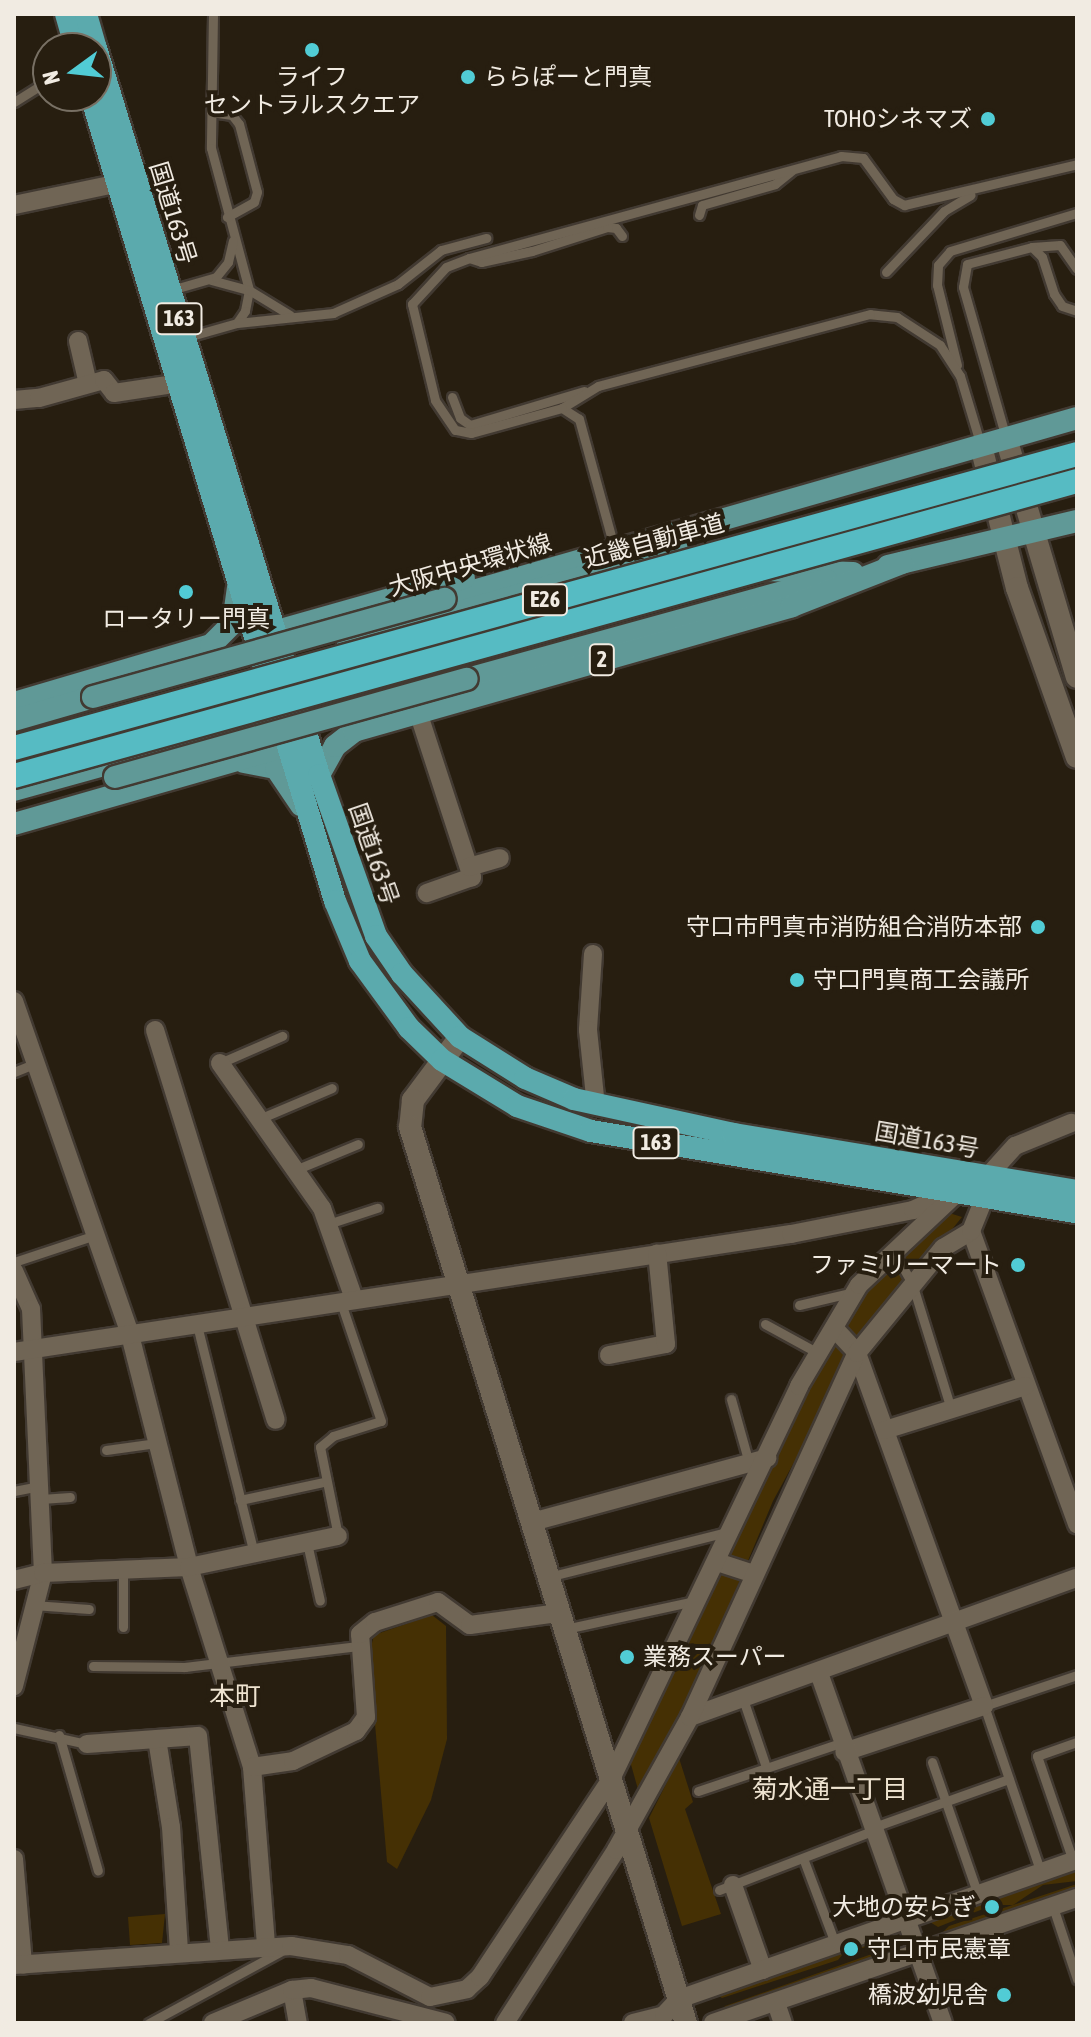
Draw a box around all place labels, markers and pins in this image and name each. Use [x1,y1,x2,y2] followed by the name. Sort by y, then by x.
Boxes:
[303,41,321,59] marker: ライフ セントラルスクエア
[204,63,420,119] place label: ライフ セントラルスクエア
[484,63,652,91] place label: ららぽーと門真
[459,68,477,86] marker: ららぽーと門真
[824,105,972,133] place label: TOHOシネマズ
[979,110,997,128] marker: TOHOシネマズ
[177,583,195,601] marker: ロータリー門真
[102,605,270,633] place label: ロータリー門真
[686,913,1022,941] place label: 守口市門真市消防組合消防本部
[1029,918,1047,936] marker: 守口市門真市消防組合消防本部
[813,966,1029,994] place label: 守口門真商工会議所
[788,971,806,989] marker: 守口門真商工会議所
[810,1251,1002,1279] place label: ファミリーマート
[1009,1256,1027,1274] marker: ファミリーマート
[643,1643,787,1671] place label: 業務スーパー
[618,1648,636,1666] marker: 業務スーパー
[832,1893,976,1921] place label: 大地の安らぎ
[983,1898,1001,1916] marker: 大地の安らぎ
[867,1935,1011,1963] place label: 守口市民憲章
[842,1940,860,1958] marker: 守口市民憲章
[868,1981,988,2009] place label: 橋波幼児舎
[995,1986,1013,2004] marker: 橋波幼児舎

